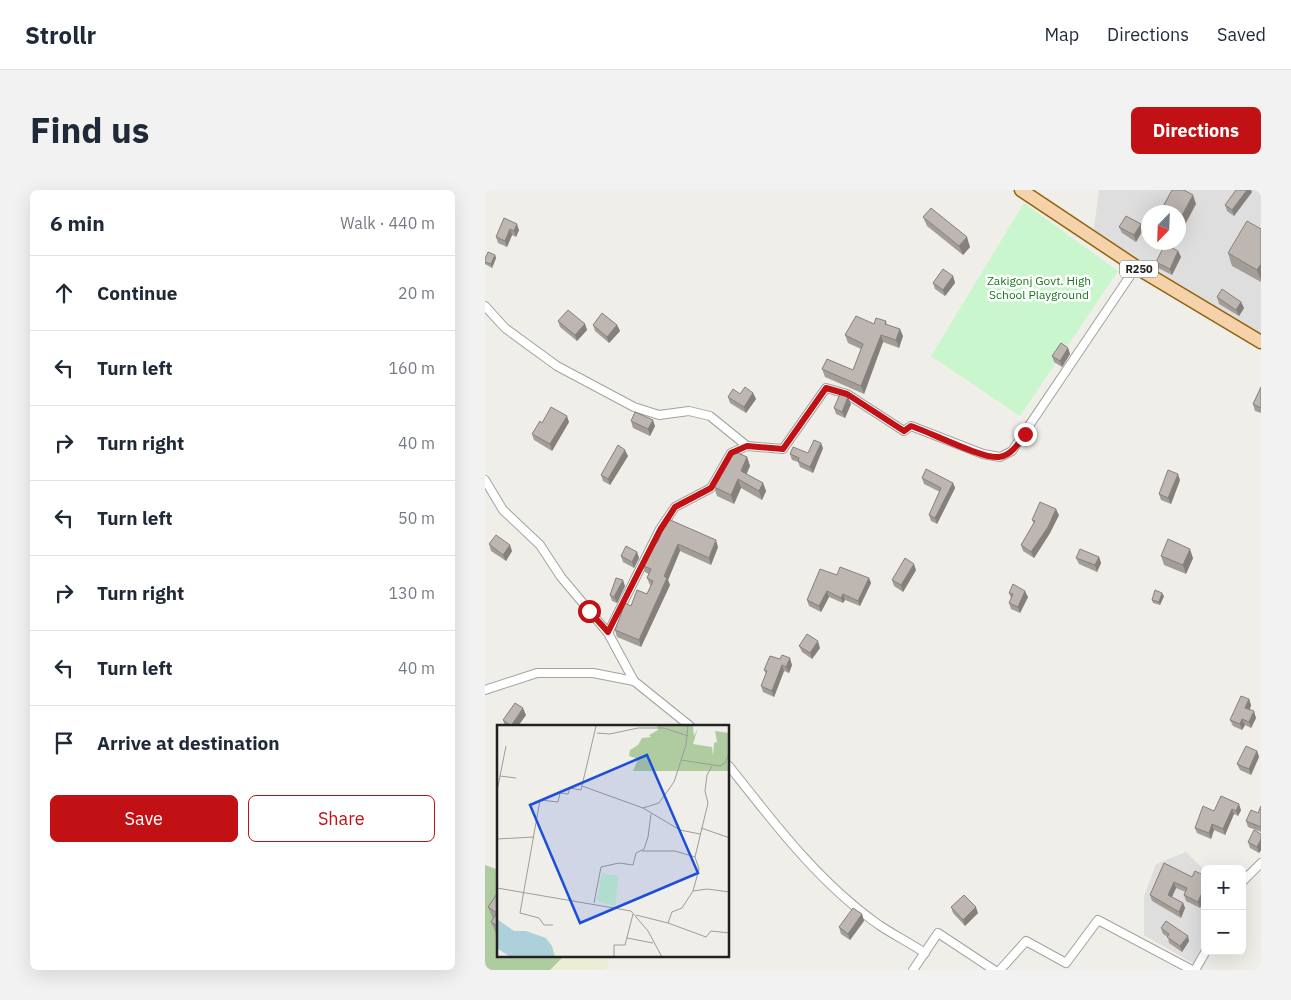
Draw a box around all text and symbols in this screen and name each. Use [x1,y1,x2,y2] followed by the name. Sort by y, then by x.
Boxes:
[25,19,96,51] text: Strollr
[1044,23,1079,46] text: Map
[1107,23,1189,46] text: Directions
[1217,23,1266,46] text: Saved
[30,107,149,153] text: Find us
[1131,107,1261,154] button: Directions
[1141,205,1186,250] north arrow
[50,209,105,237] text: 6 min
[340,213,435,233] text: Walk · 440 m
[1120,260,1158,278] road number: R250
[987,273,1091,302] park label: Zakigonj Govt. High School Playground
[50,279,78,307] icon: ahead
[97,281,177,305] text: Continue
[398,283,435,303] text: 20 m
[50,354,78,382] icon: left
[97,356,173,380] text: Turn left
[388,358,435,378] text: 160 m
[1014,423,1037,446] route end
[50,429,78,457] icon: right
[97,431,184,455] text: Turn right
[398,433,435,453] text: 40 m
[50,504,78,532] icon: left
[97,506,173,530] text: Turn left
[398,508,435,528] text: 50 m
[50,579,78,607] icon: right
[97,581,184,605] text: Turn right
[388,583,435,603] text: 130 m
[578,600,601,623] route start
[50,654,78,682] icon: left
[97,656,173,680] text: Turn left
[398,658,435,678] text: 40 m
[497,725,730,958] inset map
[50,729,78,757] icon: arrive
[97,731,280,755] text: Arrive at destination
[50,795,238,842] button: Save
[248,795,435,842] button: Share
[1201,865,1246,955] map controls
[1201,865,1246,910] button: +
[1201,910,1246,955] button: −

